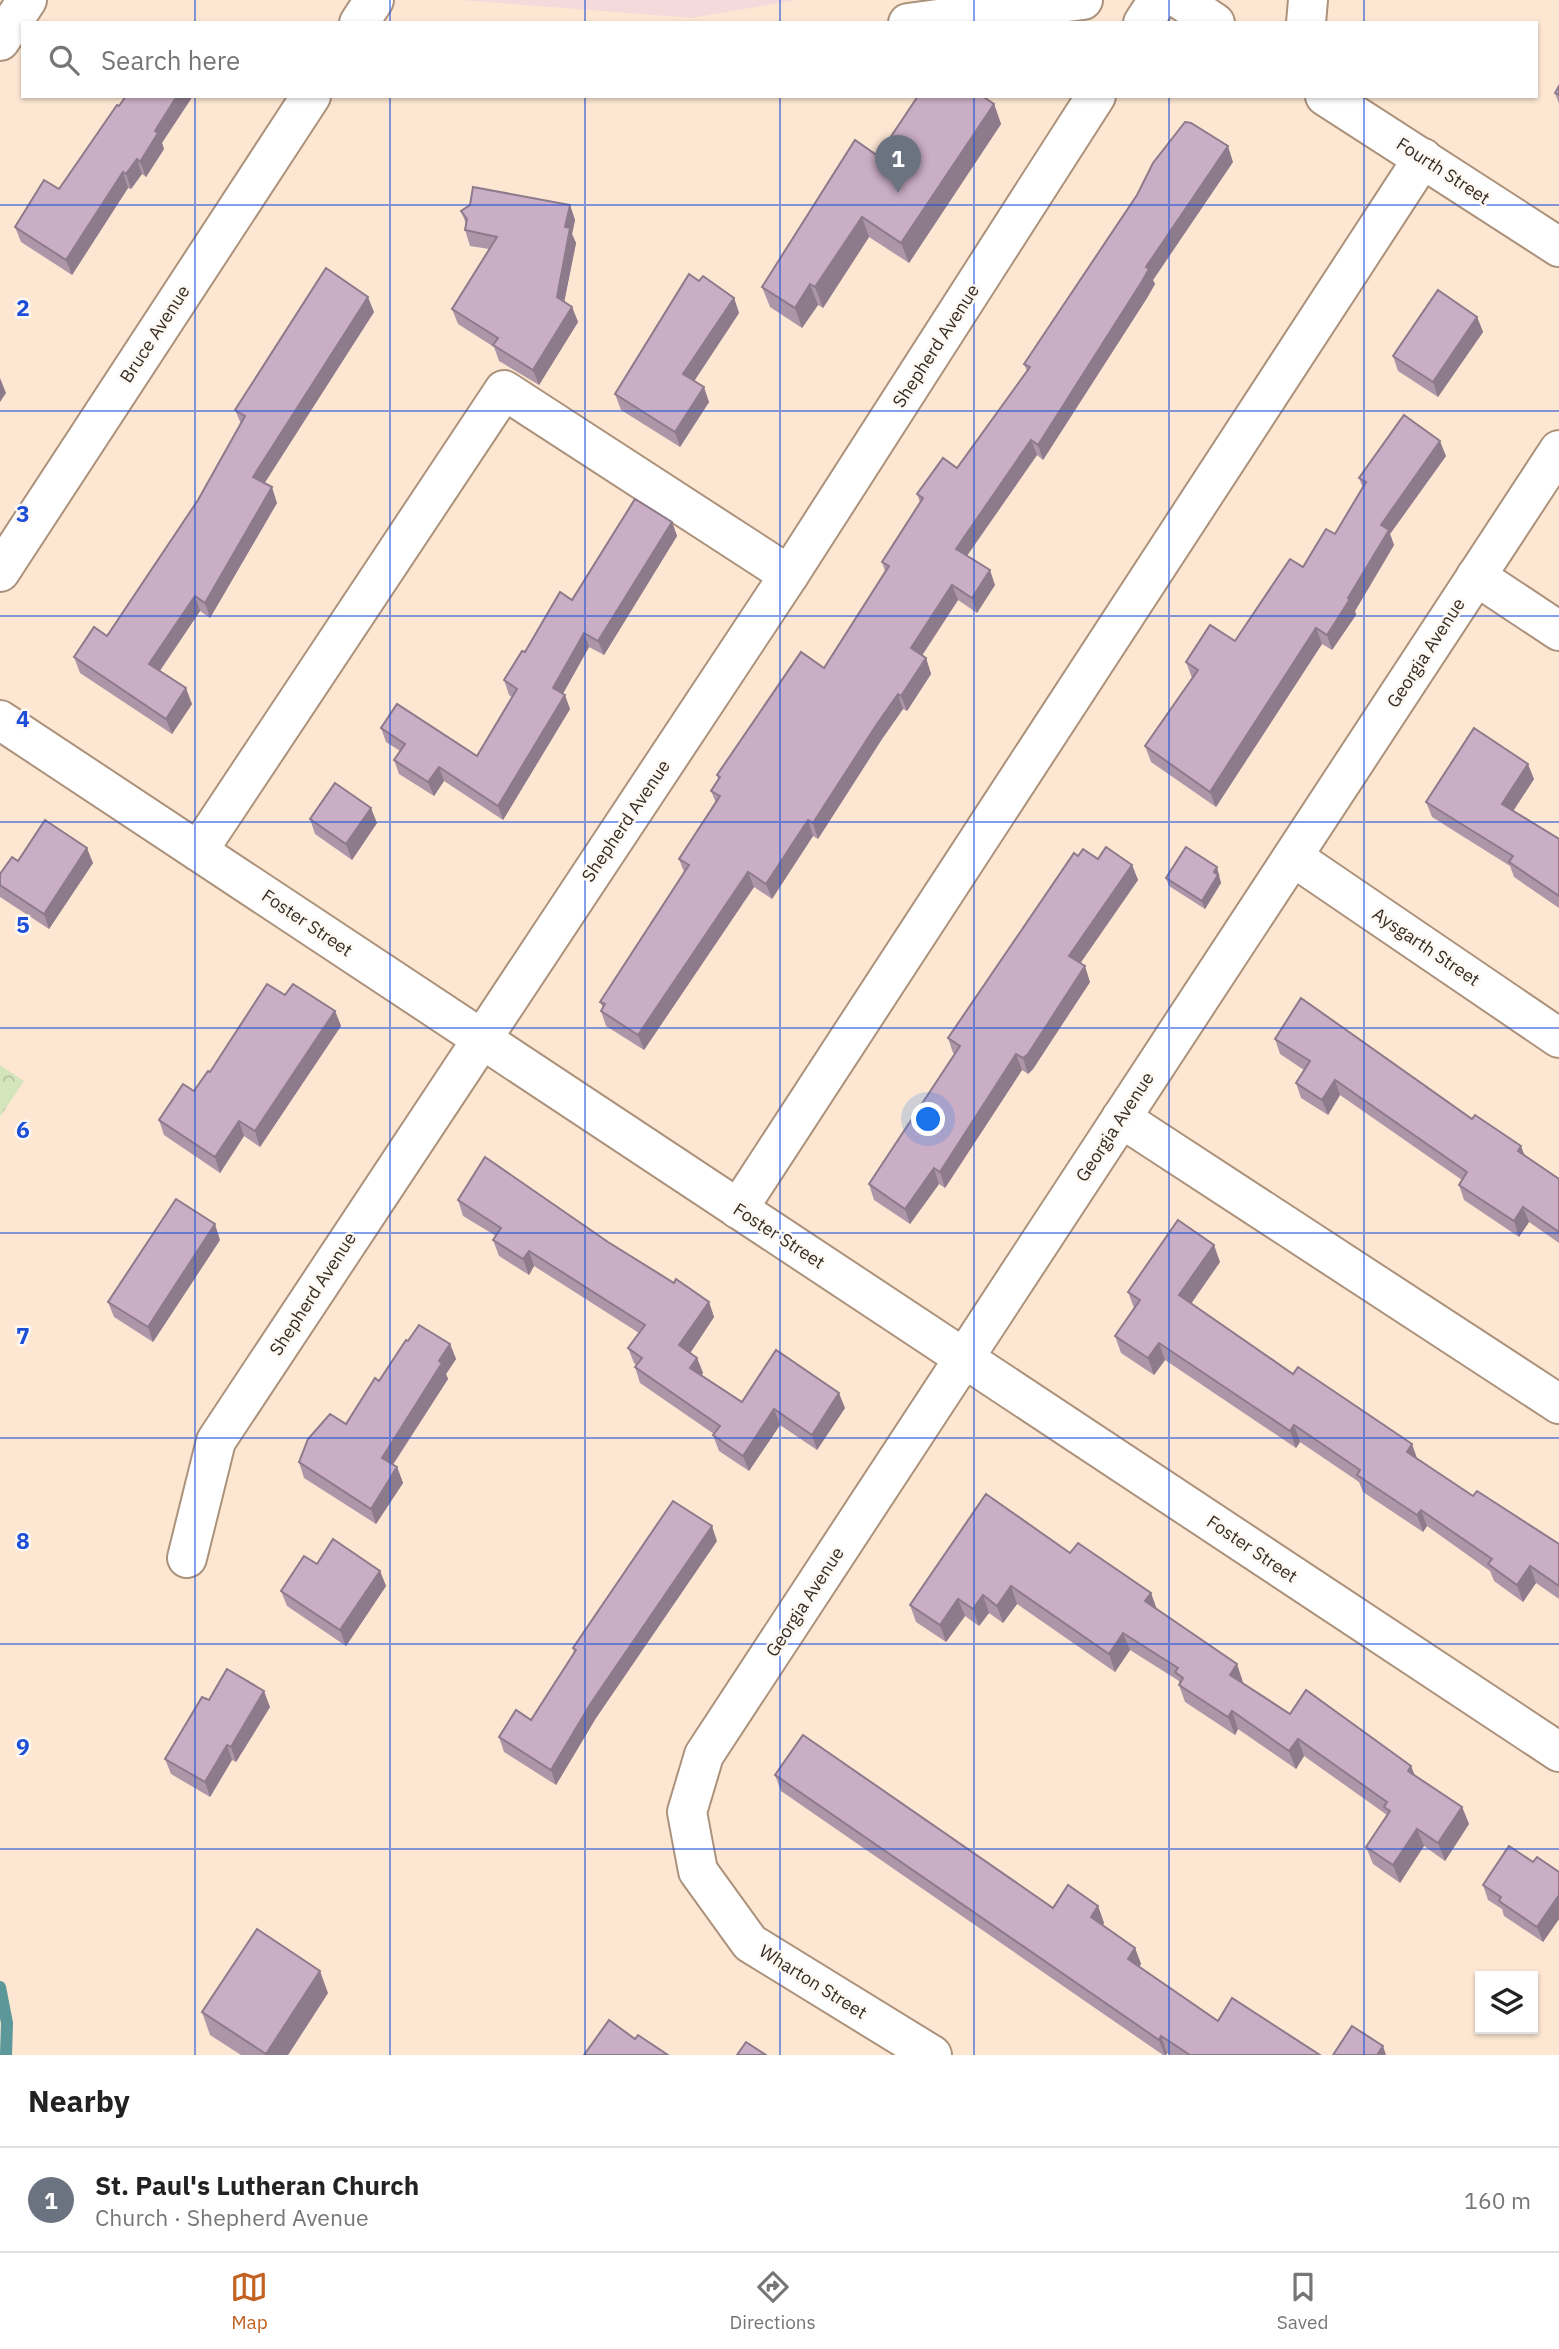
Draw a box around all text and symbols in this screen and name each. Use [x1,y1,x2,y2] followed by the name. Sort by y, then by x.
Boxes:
[21,21,1538,98] search box
[45,41,83,79] icon: search
[101,43,240,77] text: Search here
[1392,132,1494,209] street label: Fourth Street
[875,135,921,193] pin: 1
[887,280,984,412] street label: Shepherd Avenue
[114,281,195,387] street label: Bruce Avenue
[16,292,30,322] text: 2
[16,498,30,528] text: 3
[1381,593,1470,712] street label: Georgia Avenue
[16,703,30,733] text: 4
[576,755,675,886] street label: Shepherd Avenue
[257,884,357,961] street label: Foster Street
[1368,902,1484,991] street label: Aysgarth Street
[16,909,30,939] text: 5
[1070,1067,1159,1186] street label: Georgia Avenue
[911,1102,945,1136] your location
[16,1114,30,1144] text: 6
[729,1197,829,1274] street label: Foster Street
[264,1228,361,1360] street label: Shepherd Avenue
[16,1320,30,1350] text: 7
[1202,1510,1302,1587] street label: Foster Street
[16,1525,30,1555] text: 8
[760,1542,849,1661] street label: Georgia Avenue
[16,1731,30,1761] text: 9
[755,1939,871,2024] street label: Wharton Street
[1475,1971,1538,2034] map controls
[1475,1971,1538,2034] button: layers
[28,2081,130,2120] text: Nearby
[95,2168,419,2202] text: St. Paul's Lutheran Church
[44,2185,58,2215] text: 1
[1464,2185,1531,2215] text: 160 m
[95,2202,369,2232] text: Church · Shepherd Avenue
[230,2268,268,2334] tab: Map
[729,2268,816,2334] tab: Directions
[1277,2268,1329,2334] tab: Saved

